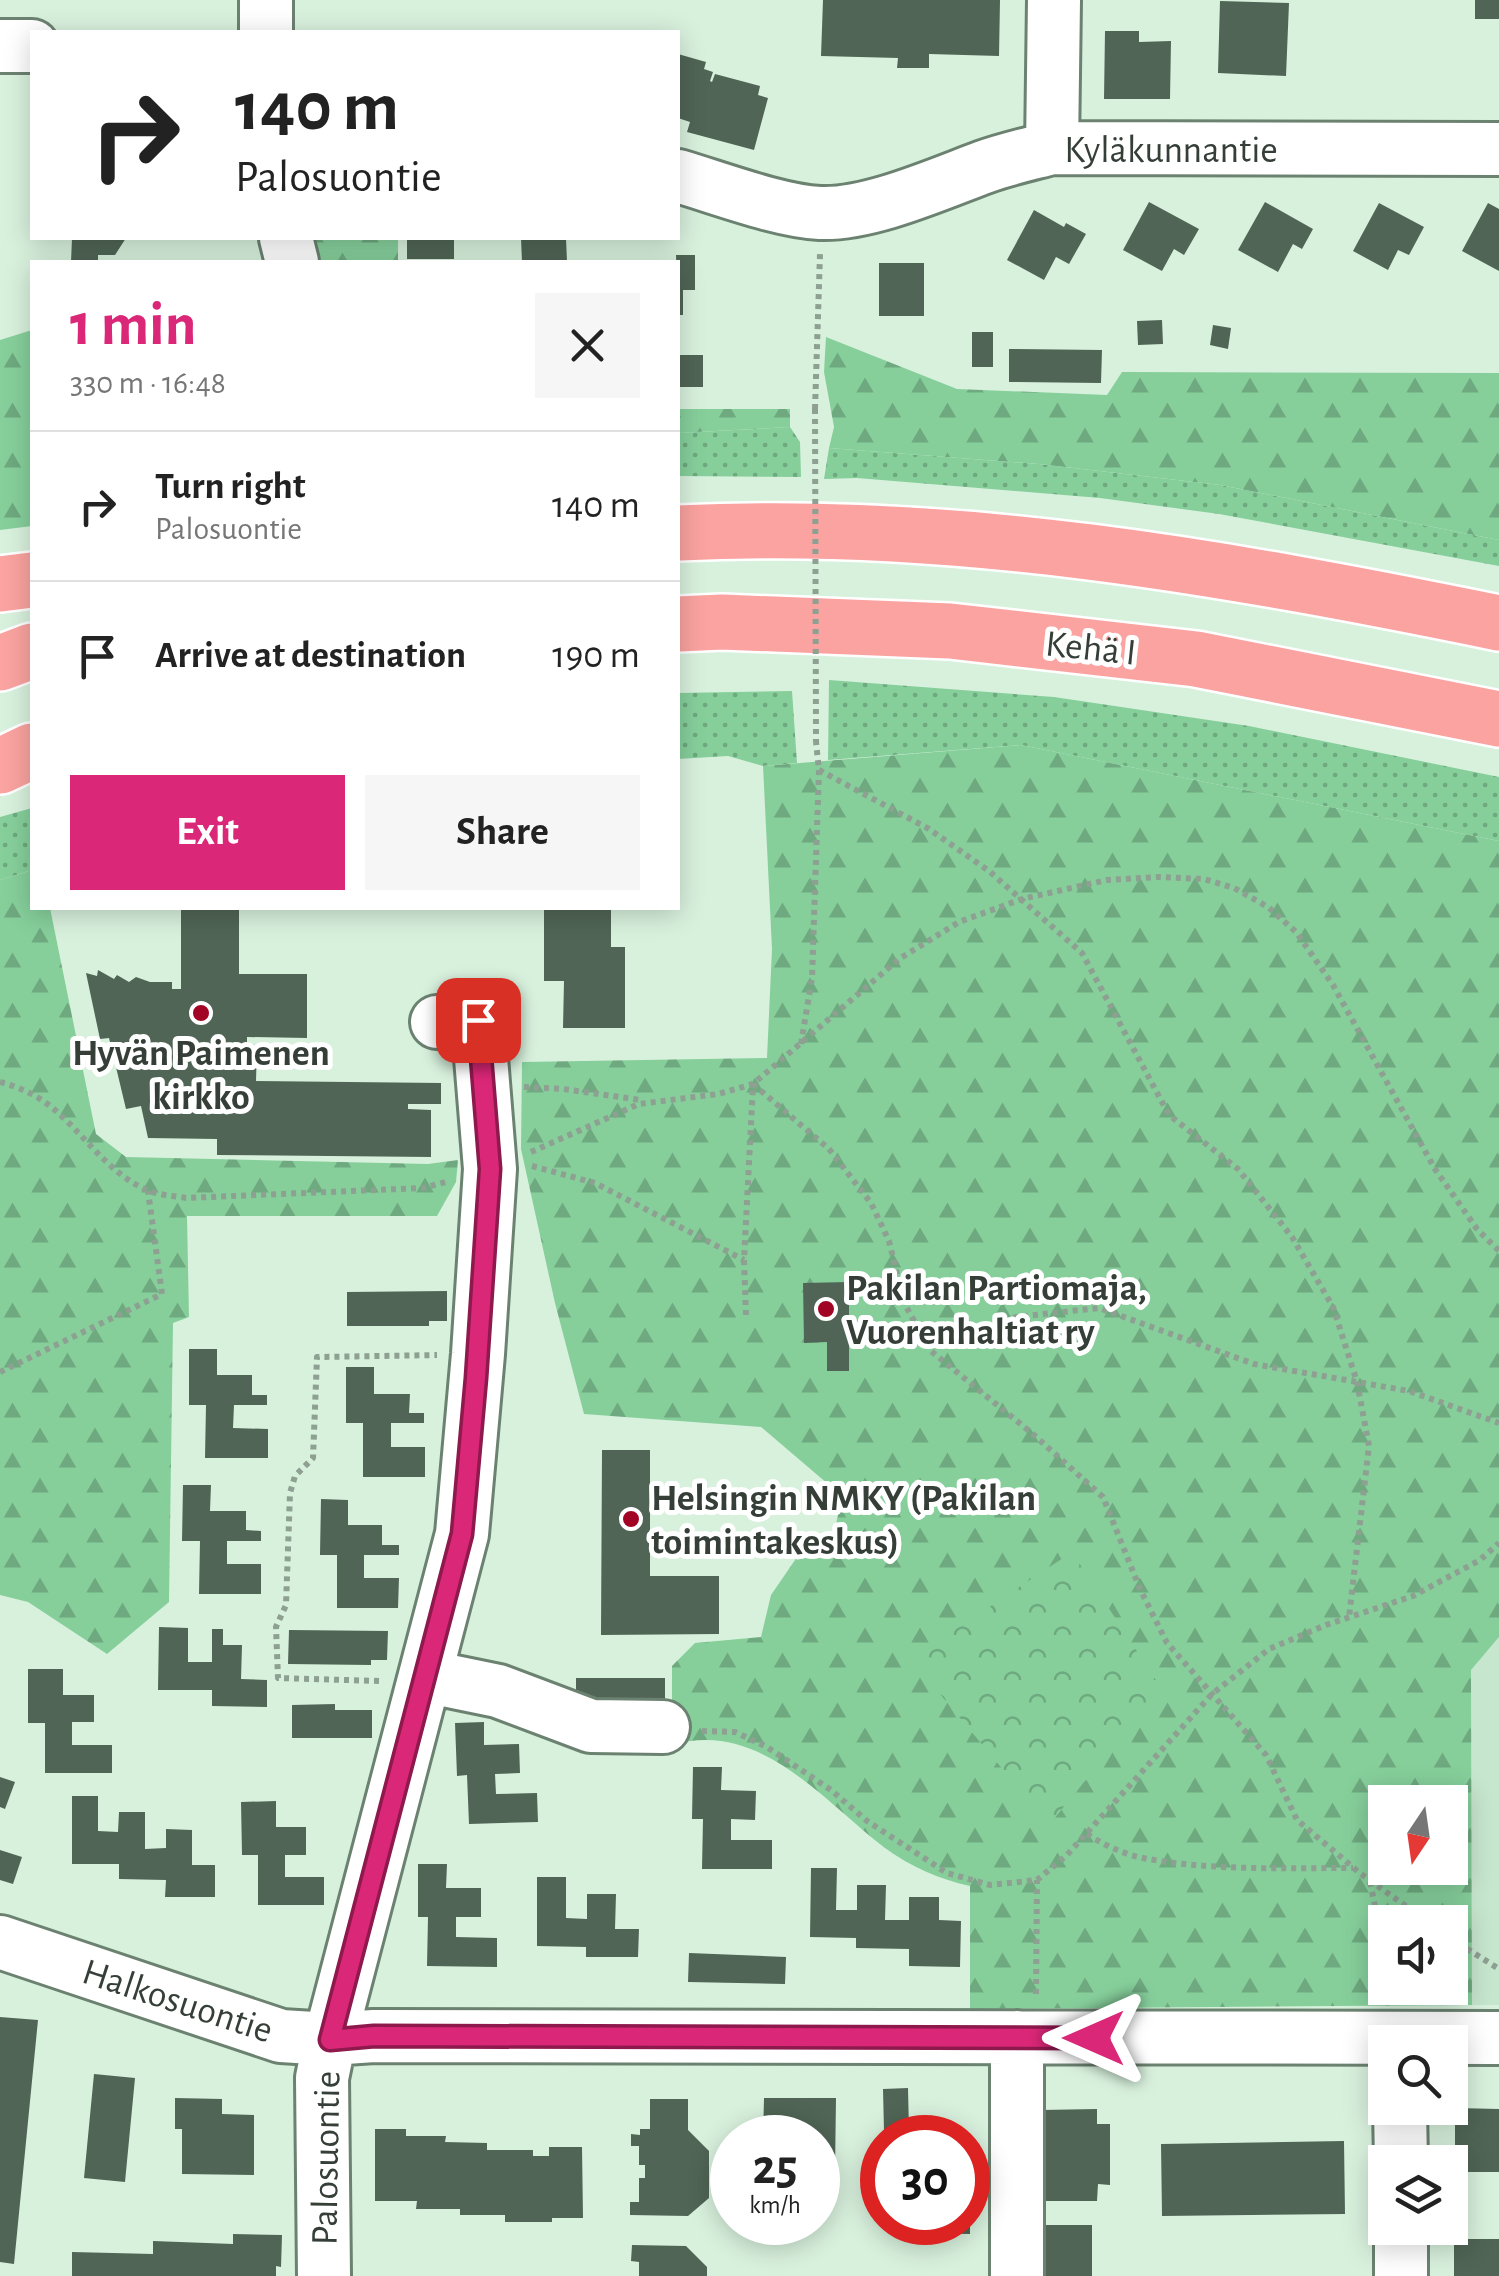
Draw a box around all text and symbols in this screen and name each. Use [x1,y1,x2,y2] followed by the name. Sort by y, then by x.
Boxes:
[70,70,200,200] icon: right
[235,73,399,143] text: 140 m
[1064,132,1278,170] street label: Kyläkunnantie
[235,155,442,200] text: Palosuontie
[535,293,640,398] button: close
[70,296,196,356] text: 1 min
[70,367,226,399] text: 330 m · 16:48
[155,468,305,506] text: Turn right
[70,479,125,534] icon: right
[552,487,640,525] text: 140 m
[155,513,302,545] text: Palosuontie
[1043,625,1138,673] street label: Kehä I
[70,629,125,684] icon: arrive
[155,637,466,675] text: Arrive at destination
[552,637,640,675] text: 190 m
[70,775,345,890] button: Exit
[365,775,640,890] button: Share
[436,978,521,1063] pin
[451,993,506,1048] icon: arrive
[190,1002,212,1024] marker: Hyvän Paimenen kirkko
[72,1035,330,1117] place label: Hyvän Paimenen kirkko
[846,1270,1147,1352] place label: Pakilan Partiomaja, Vuorenhaltiat ry
[815,1298,837,1320] marker: Pakilan Partiomaja, Vuorenhaltiat ry
[651,1480,1036,1562] place label: Helsingin NMKY (Pakilan toimintakeskus)
[620,1508,642,1530] marker: Helsingin NMKY (Pakilan toimintakeskus)
[1368,1785,1468,1885] north arrow
[1368,1785,1468,2245] map controls
[1368,1905,1468,2005] button: sound
[78,1953,277,2051] street label: Halkosuontie
[1042,1986,1146,2090] position arrow
[1368,2025,1468,2125] button: search
[306,2070,348,2246] street label: Palosuontie
[860,2115,990,2245] speed limit sign: 30
[752,2143,798,2193] text: 25
[1368,2145,1468,2245] button: layers
[749,2193,801,2218] text: km/h

